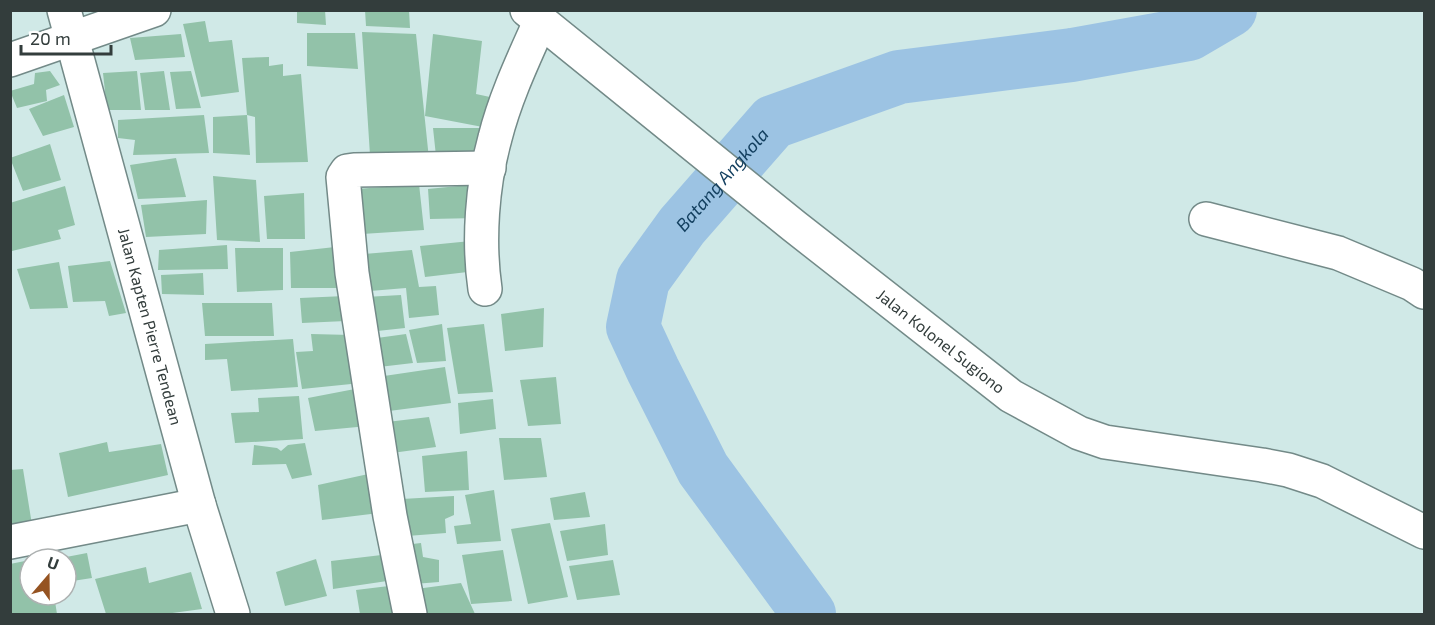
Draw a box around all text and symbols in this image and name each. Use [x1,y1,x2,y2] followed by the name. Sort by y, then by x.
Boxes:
[21,18,111,56] scale bar
[30,27,71,49] text: 20 m
[671,123,773,235] water label: Batang Angkola
[115,226,187,427] street label: Jalan Kapten Pierre Tendean
[873,285,1009,397] street label: Jalan Kolonel Sugiono
[18,547,78,607] north arrow
[45,552,62,573] text: U

